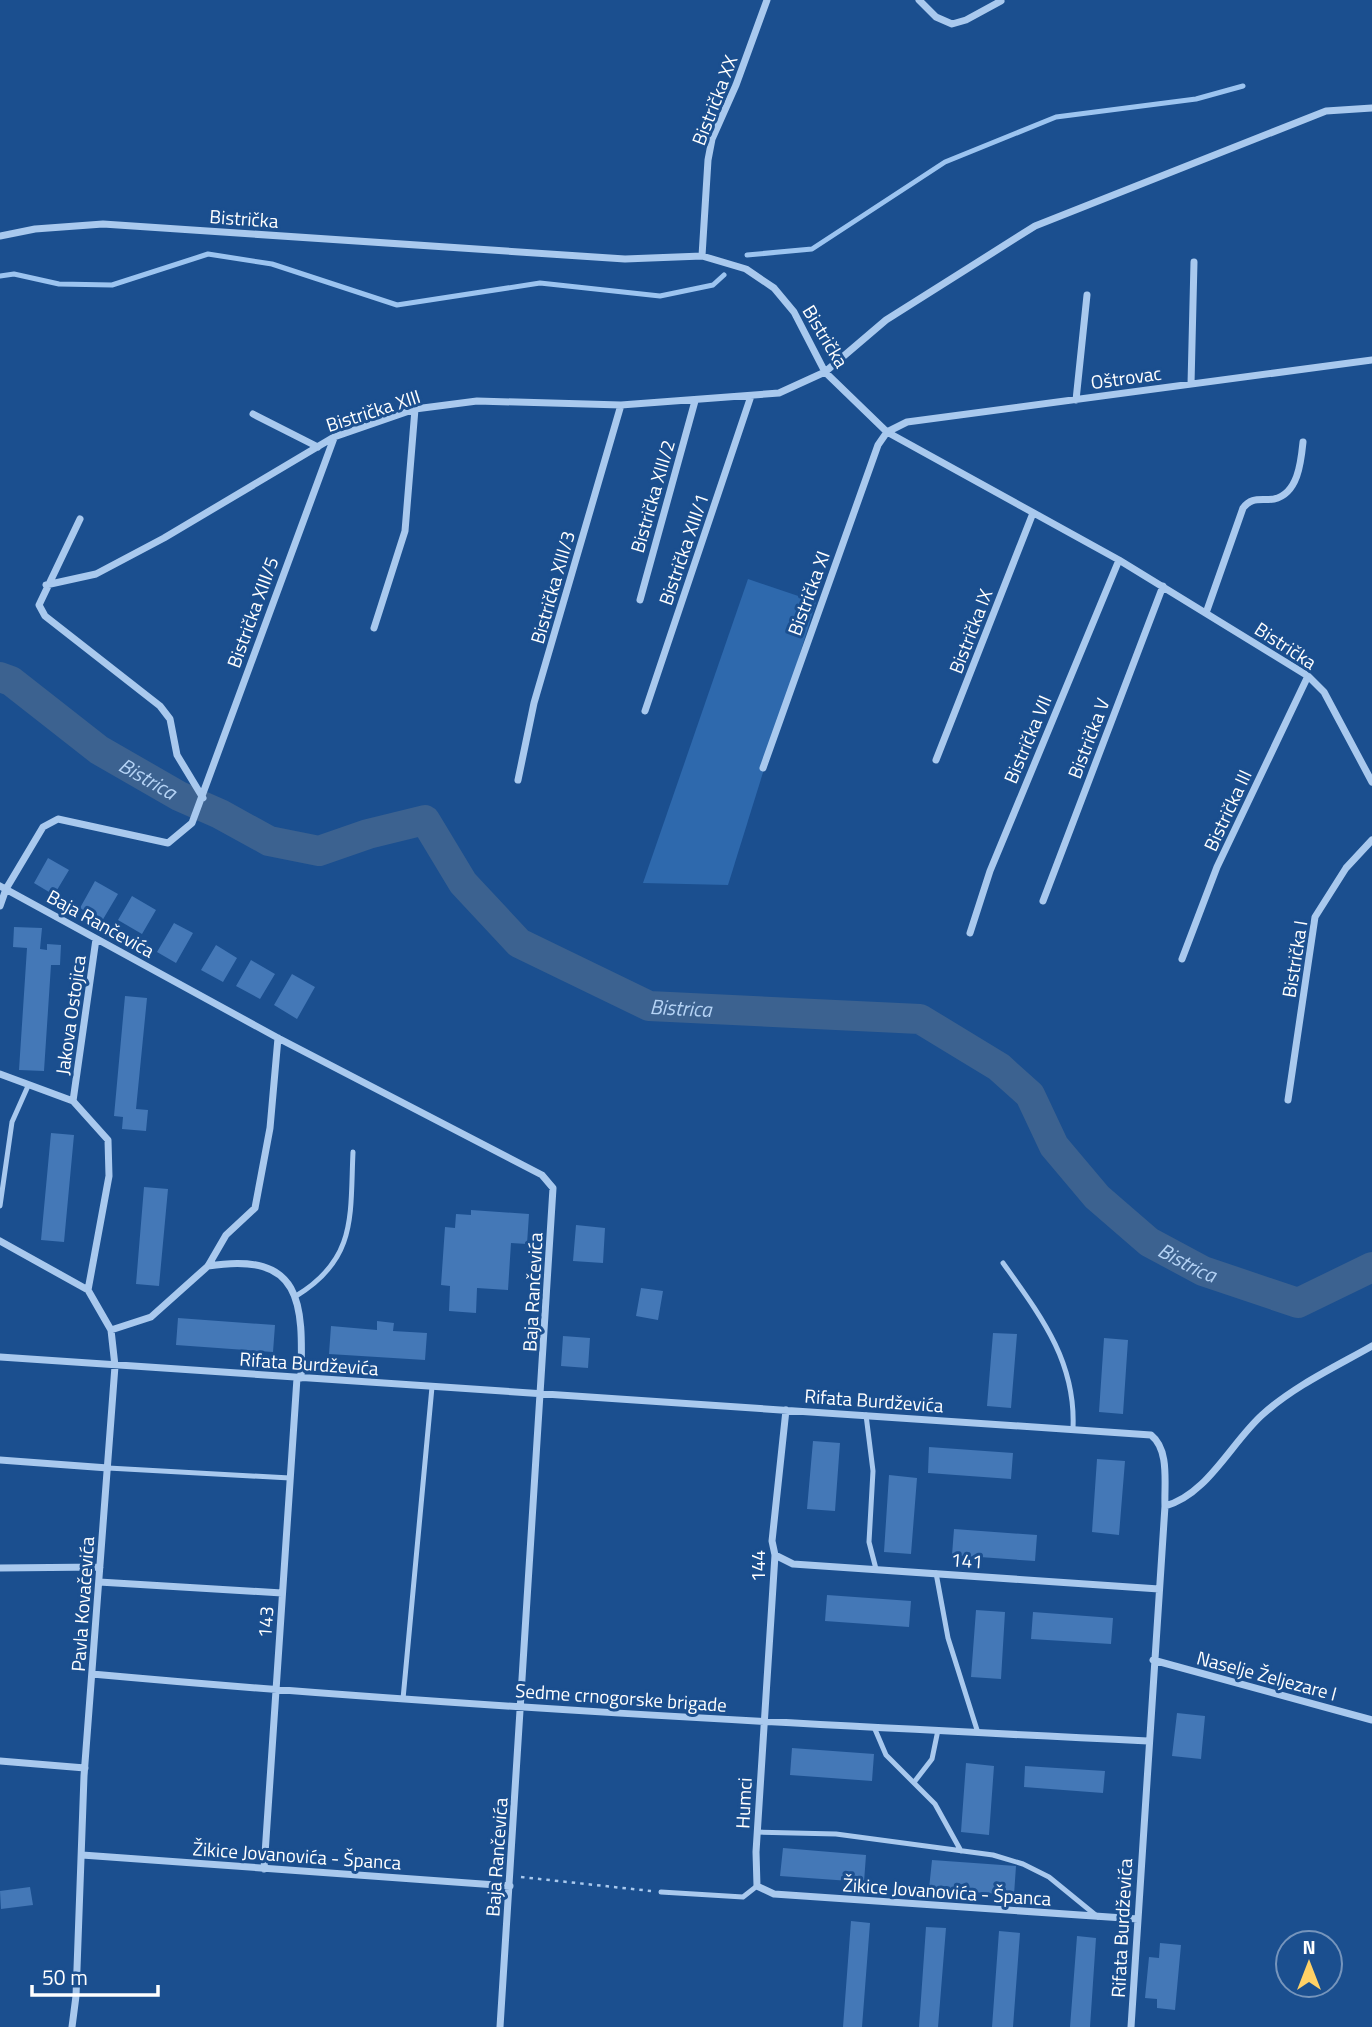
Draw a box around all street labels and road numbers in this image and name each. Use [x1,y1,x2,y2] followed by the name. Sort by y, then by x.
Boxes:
[684,50,745,149] street label: Bistrička XX
[209,201,280,235] street label: Bistrička
[796,299,856,373] street label: Bistrička
[1089,358,1163,396] street label: Oštrovac
[322,381,424,439] street label: Bistrička XIII
[622,436,682,556] street label: Bistrička XIII/2
[650,489,716,609] street label: Bistrička XIII/1
[522,527,582,647] street label: Bistrička XIII/3
[779,546,837,640] street label: Bistrička XI
[218,552,286,672] street label: Bistrička XIII/5
[941,584,1000,677] street label: Bistrička IX
[1249,614,1323,676] street label: Bistrička
[995,690,1059,788] street label: Bistrička VII
[1059,693,1117,783] street label: Bistrička V
[1195,764,1259,856] street label: Bistrička III
[42,881,161,965] street label: Baja Rančevića
[1274,918,1314,1000] street label: Bistrička I
[47,953,93,1077] street label: Jakova Ostojica
[514,1231,550,1352] street label: Baja Rančevića
[238,1344,380,1382] street label: Rifata Burdževića
[803,1381,945,1419] street label: Rifata Burdževića
[63,1535,101,1673] street label: Pavla Kovačevića
[950,1544,984,1576] street label: 141
[743,1550,772,1582] street label: 144
[249,1605,281,1639] street label: 143
[1194,1642,1340,1708] street label: Naselje Željezare I
[514,1675,728,1719] street label: Sedme crnogorske brigade
[727,1777,759,1829] street label: Humci
[477,1796,515,1917] street label: Baja Rančevića
[192,1833,403,1877] street label: Žikice Jovanovića - Španca
[1103,1857,1139,1998] street label: Rifata Burdževića
[842,1869,1053,1913] street label: Žikice Jovanovića - Španca

